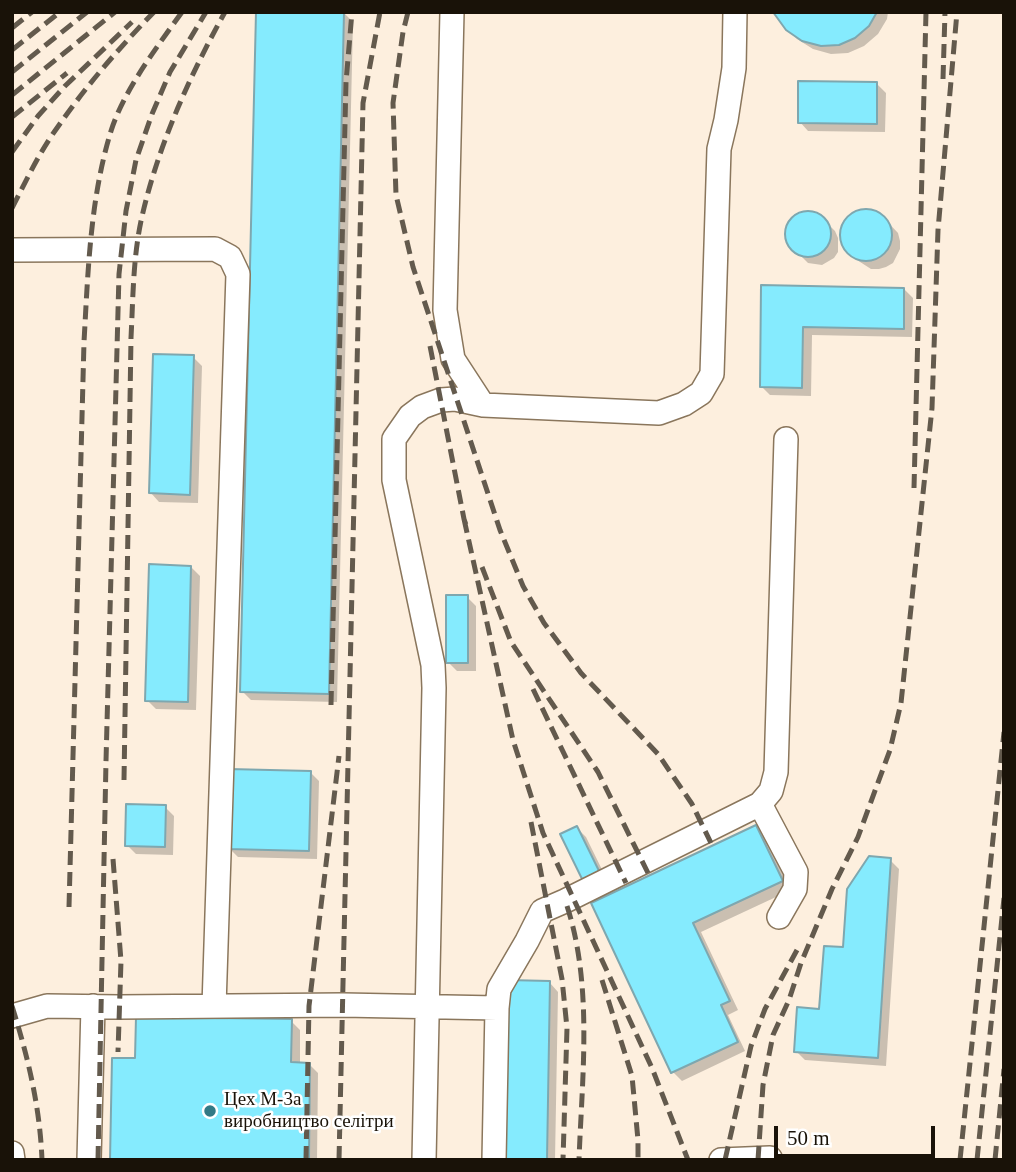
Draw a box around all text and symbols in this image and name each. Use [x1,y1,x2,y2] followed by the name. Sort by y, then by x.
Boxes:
[224,1089,394,1133] place label: Цех М-3а виробництво селітри
[202,1103,218,1119] marker: Цех М-3а виробництво селітри
[778,1112,939,1156] scale bar
[787,1126,830,1150] text: 50 m

